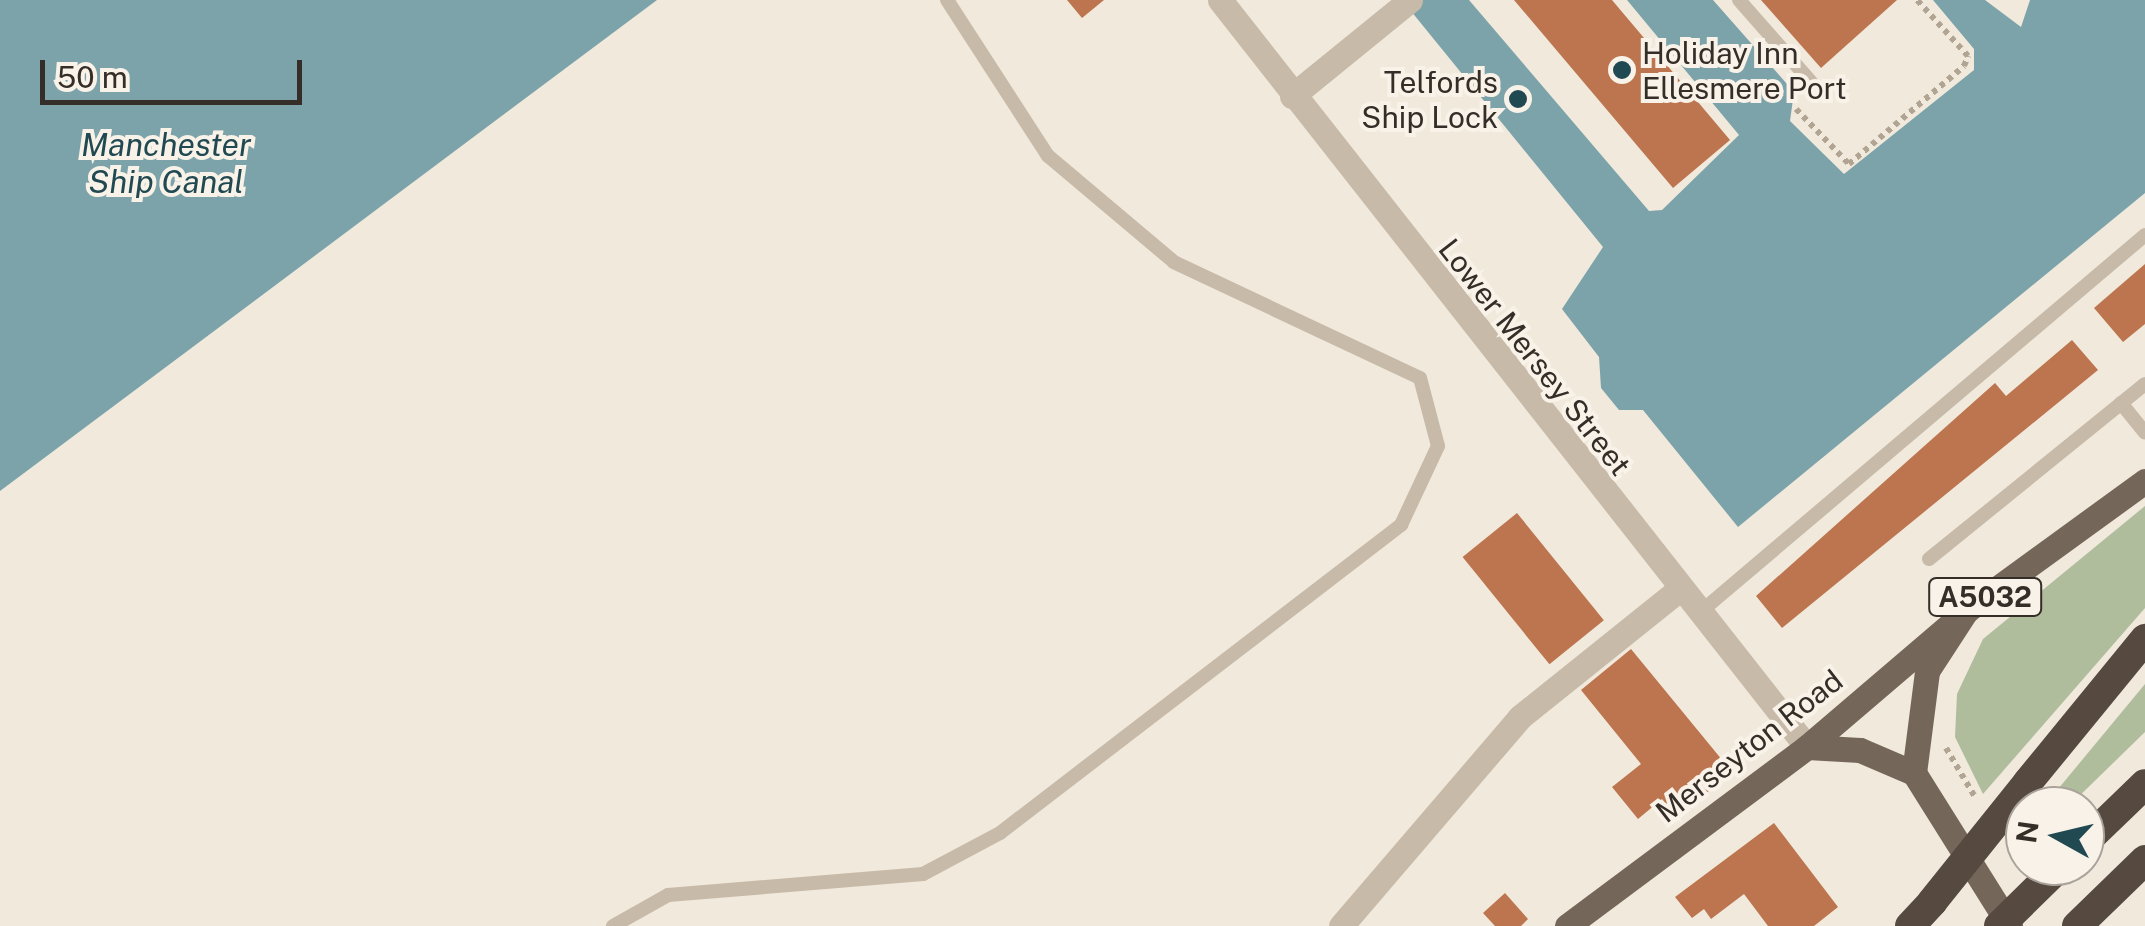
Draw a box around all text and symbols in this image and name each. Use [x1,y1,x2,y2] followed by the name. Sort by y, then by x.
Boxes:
[1642,35,1847,106] place label: Holiday Inn Ellesmere Port
[45,40,308,102] scale bar
[57,59,128,95] text: 50 m
[1611,59,1633,81] marker: Holiday Inn Ellesmere Port
[1361,64,1498,134] place label: Telfords Ship Lock
[1507,88,1529,110] marker: Telfords Ship Lock
[81,127,251,202] water label: Manchester Ship Canal
[1431,231,1639,483] street label: Lower Mersey Street
[1928,574,2042,620] road number: A5032
[1648,662,1850,830] street label: Merseyton Road
[2005,786,2105,886] north arrow
[2009,819,2045,845] text: N

